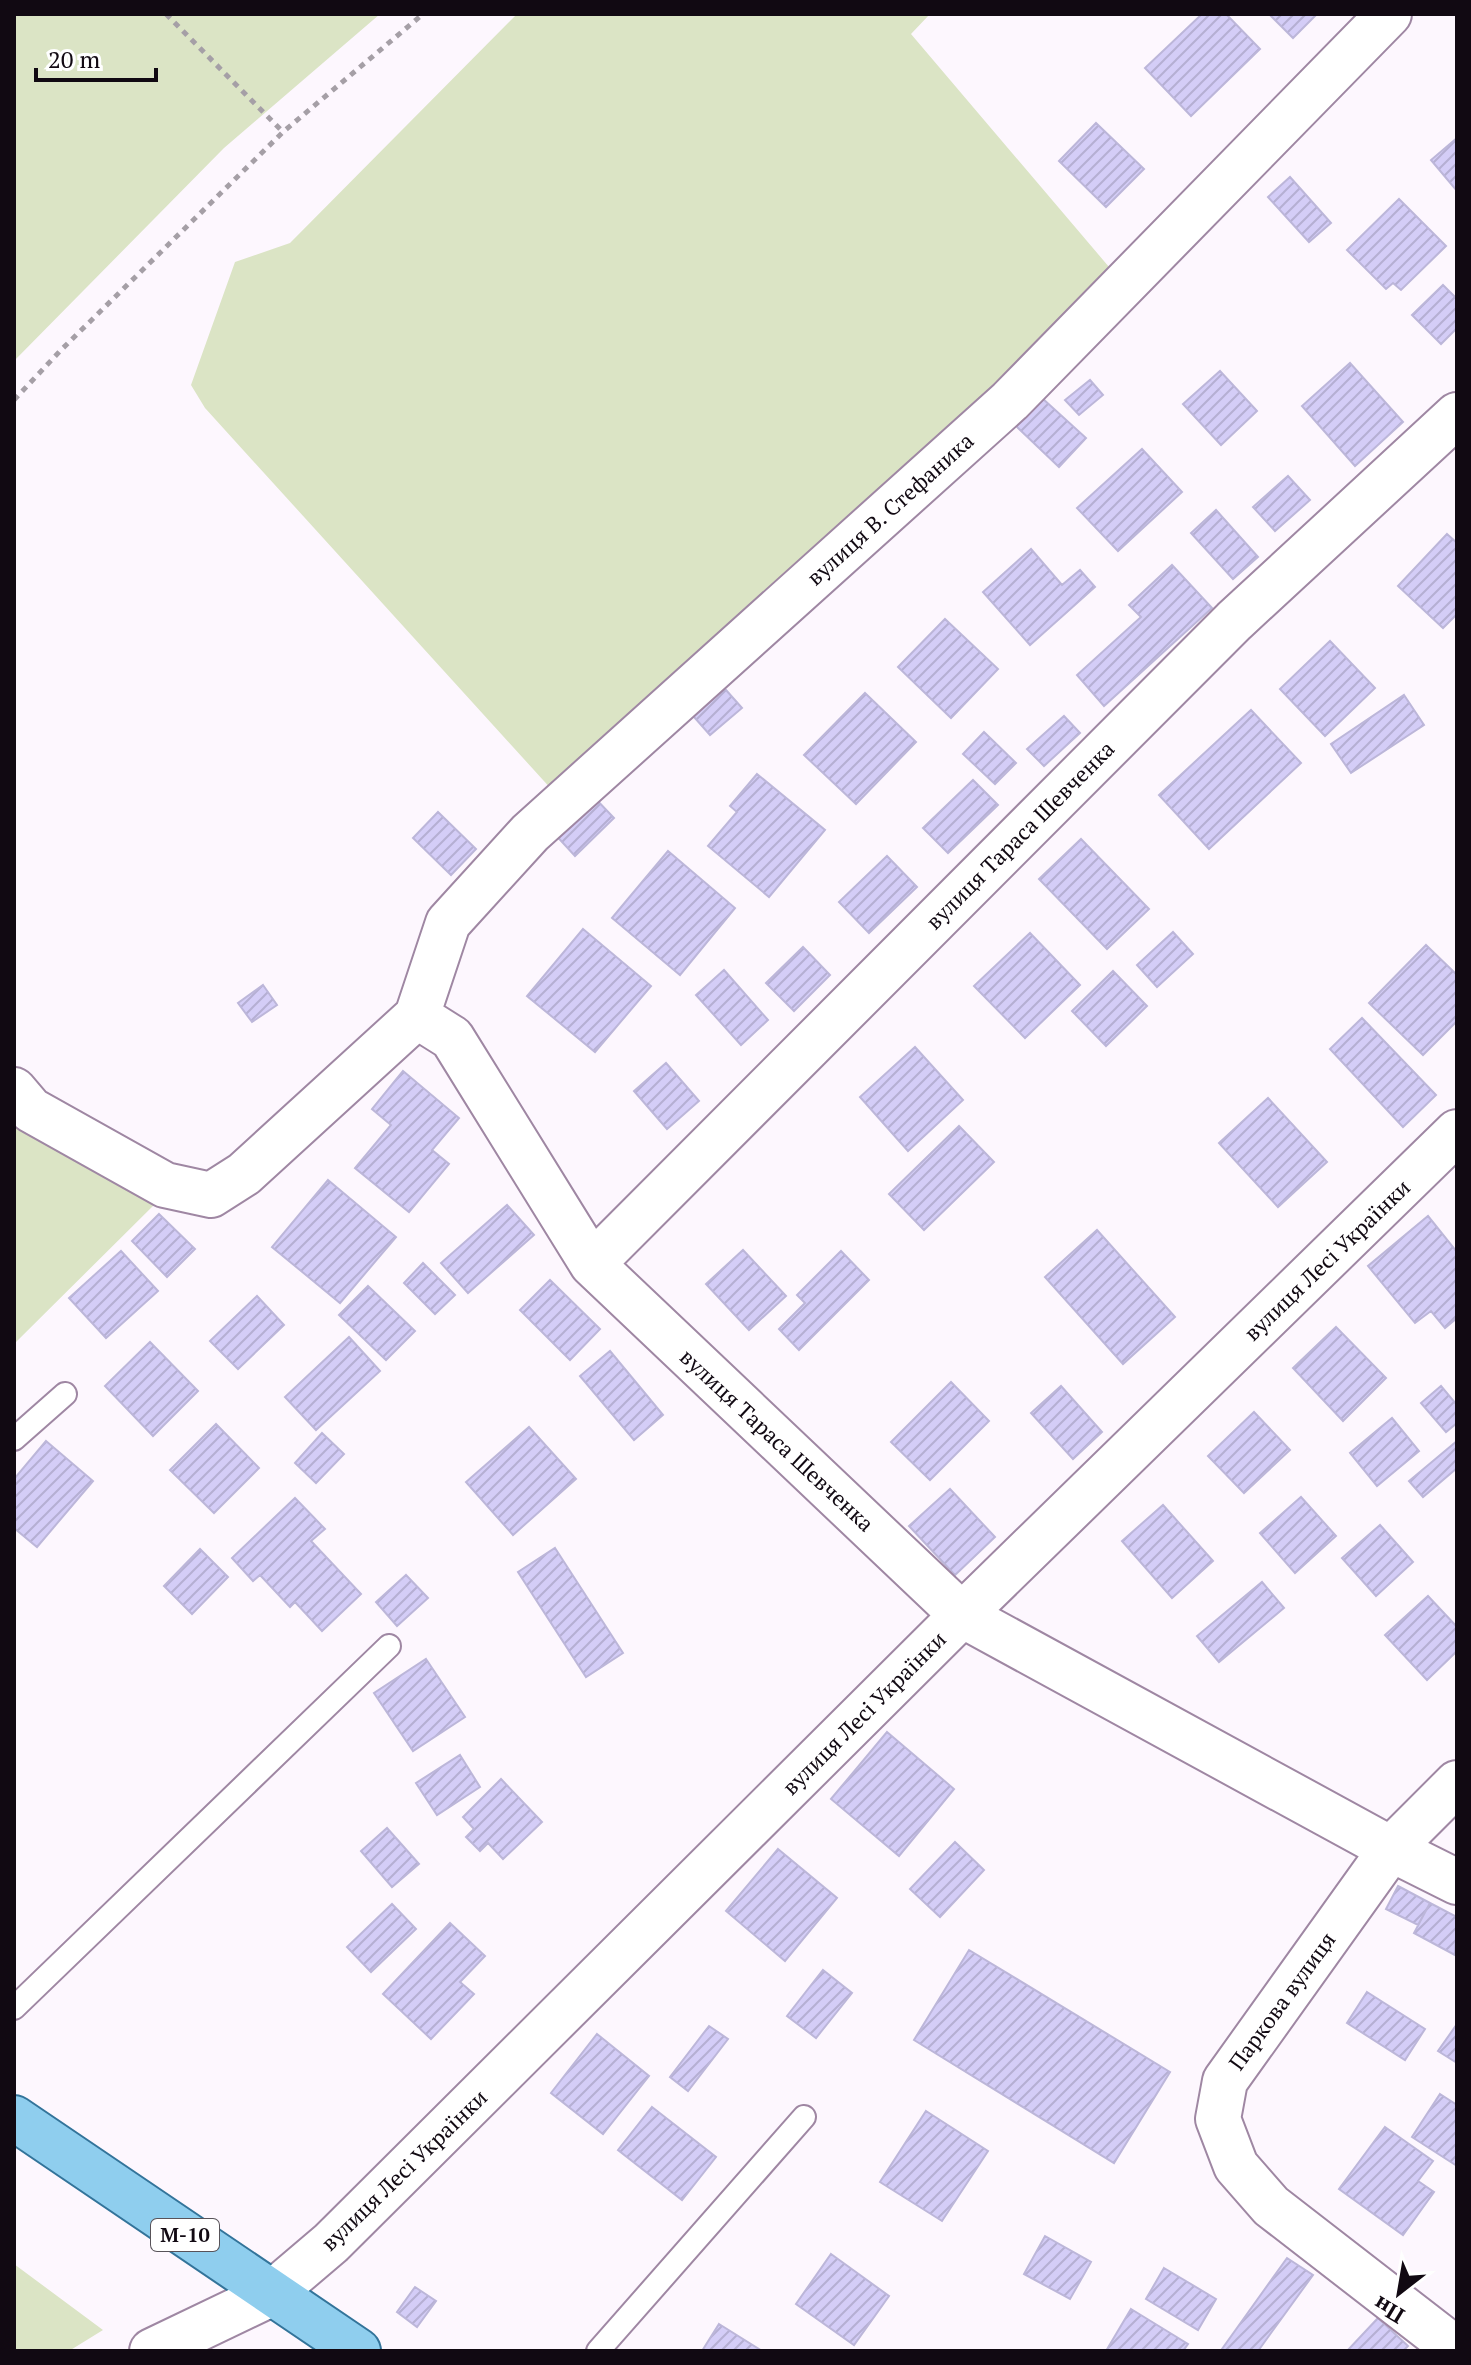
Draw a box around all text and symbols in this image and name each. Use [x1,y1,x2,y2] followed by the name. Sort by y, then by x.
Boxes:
[36,32,156,82] scale bar
[48,43,100,75] text: 20 m
[800,426,979,591] street label: вулиця В. Стефаника
[919,734,1120,935] street label: вулиця Тараса Шевченка
[1237,1173,1416,1347] street label: вулиця Лесі Українки
[674,1342,881,1537] street label: вулиця Тараса Шевченка
[776,1625,952,1801] street label: вулиця Лесі Українки
[1222,1926,1342,2076] street label: Паркова вулиця
[314,2083,493,2257] street label: вулиця Лесі Українки
[151,2219,219,2251] road number: М-10
[1359,2253,1439,2333] north arrow
[1368,2290,1409,2331] text: Пн

